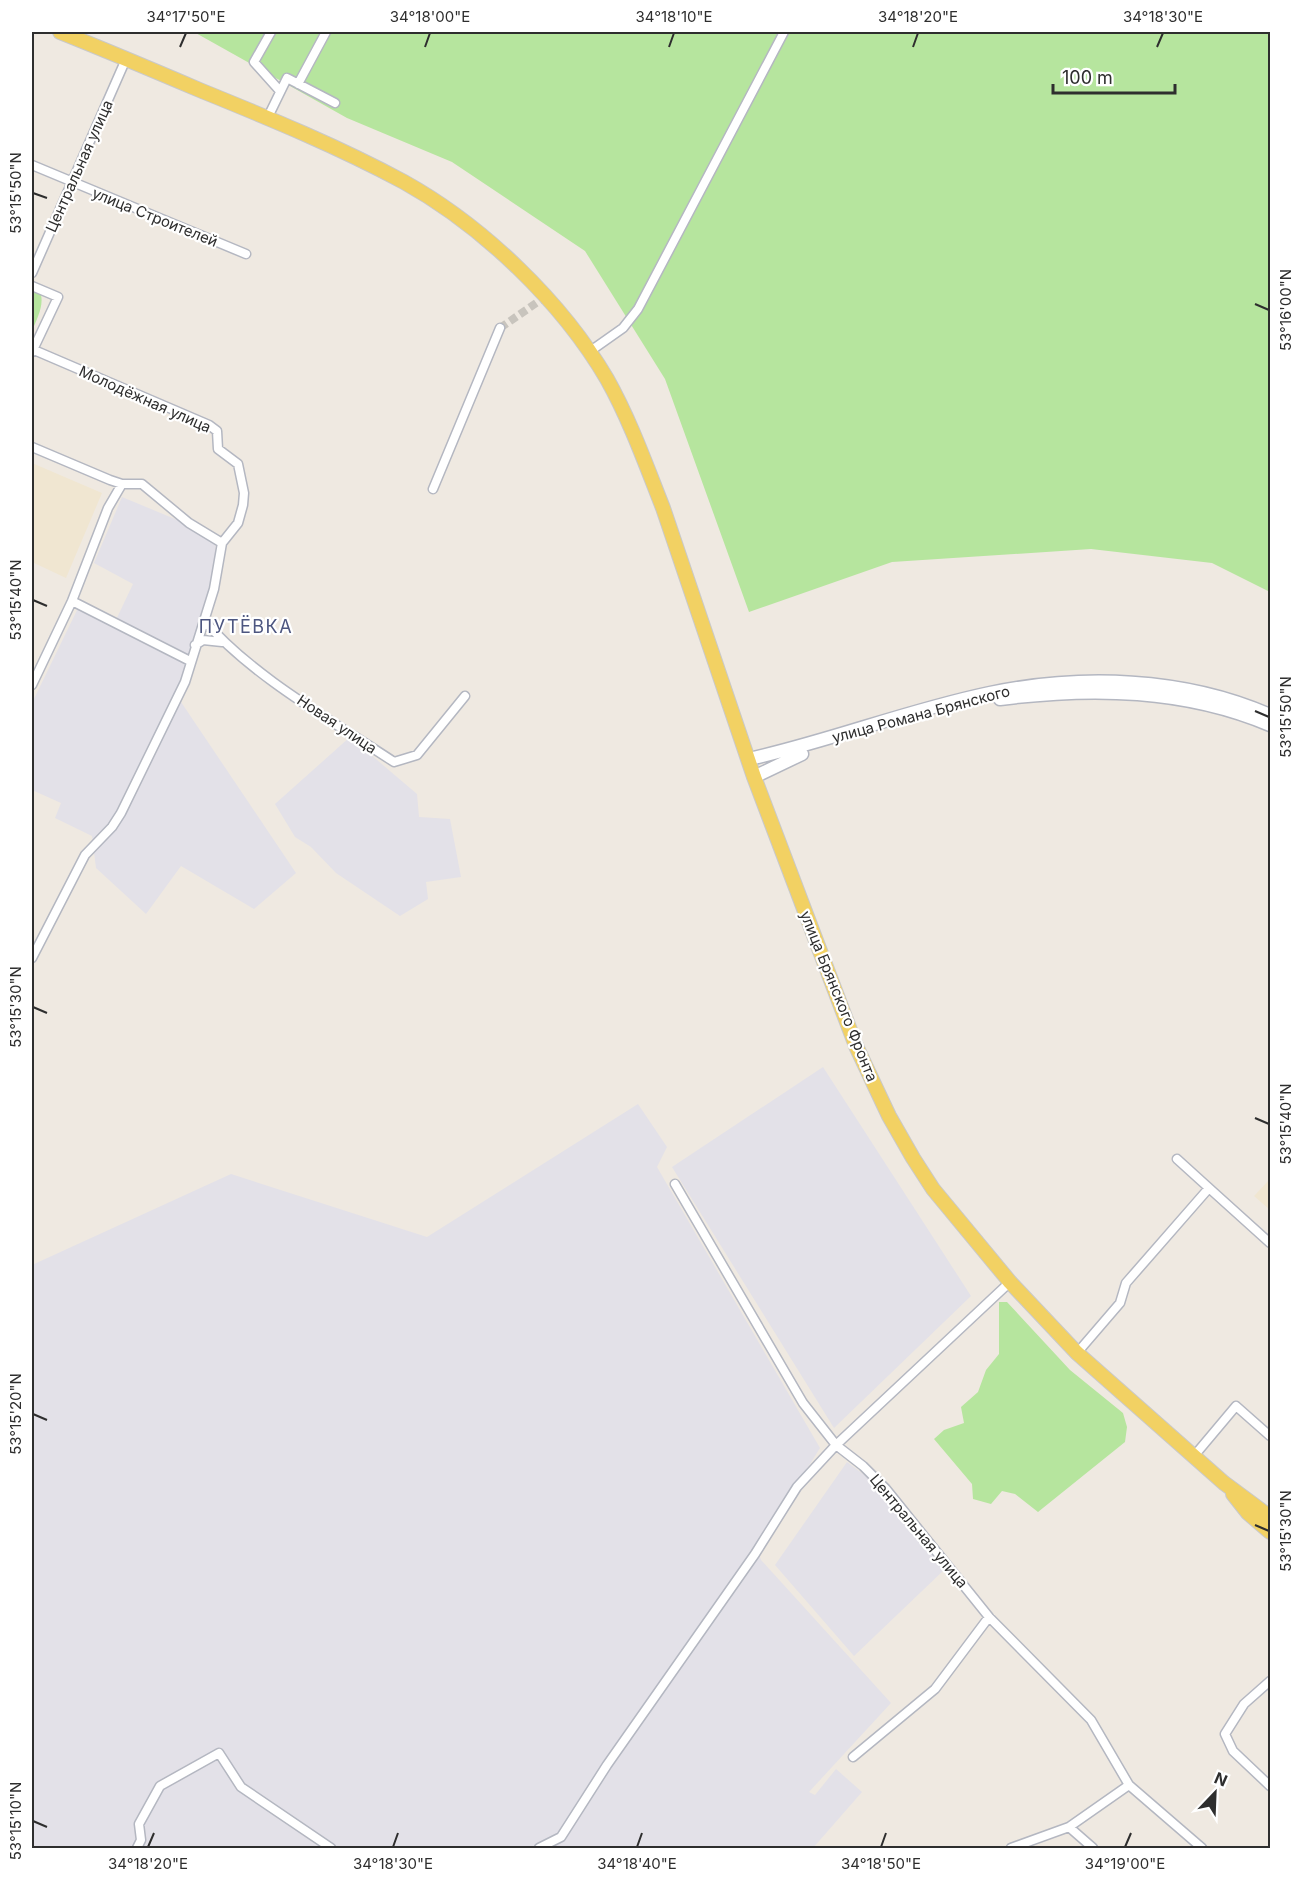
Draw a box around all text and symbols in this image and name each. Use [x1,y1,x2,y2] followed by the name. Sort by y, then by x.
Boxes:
[146,7,226,26] text: 34°17'50"E
[390,7,470,26] text: 34°18'00"E
[636,7,712,26] text: 34°18'10"E
[878,7,958,26] text: 34°18'20"E
[1123,7,1203,26] text: 34°18'30"E
[1053,57,1174,95] scale bar
[1062,67,1113,88] text: 100 m
[41,97,117,235] street label: Центральная улица
[6,152,25,234] text: 53°15'50"N
[89,183,221,251] street label: улица Строителей
[1276,269,1295,351] text: 53°16'00"N
[76,361,214,437] street label: Молодёжная улица
[6,559,25,641] text: 53°15'40"N
[199,615,293,637] district label: ПУТЁВКА
[1276,676,1295,758] text: 53°15'50"N
[830,681,1012,747] street label: улица Романа Брянского
[293,690,381,758] street label: Новая улица
[796,908,882,1084] street label: улица Брянского Фронта
[6,966,25,1048] text: 53°15'30"N
[1276,1083,1295,1165] text: 53°15'40"N
[6,1373,25,1455] text: 53°15'20"N
[866,1470,972,1592] street label: Центральная улица
[1276,1490,1295,1572] text: 53°15'30"N
[1185,1763,1245,1823] north arrow
[1211,1768,1230,1791] text: N
[6,1782,25,1860] text: 53°15'10"N
[108,1854,188,1873] text: 34°18'20"E
[353,1854,433,1873] text: 34°18'30"E
[597,1854,677,1873] text: 34°18'40"E
[841,1854,921,1873] text: 34°18'50"E
[1085,1854,1165,1873] text: 34°19'00"E

